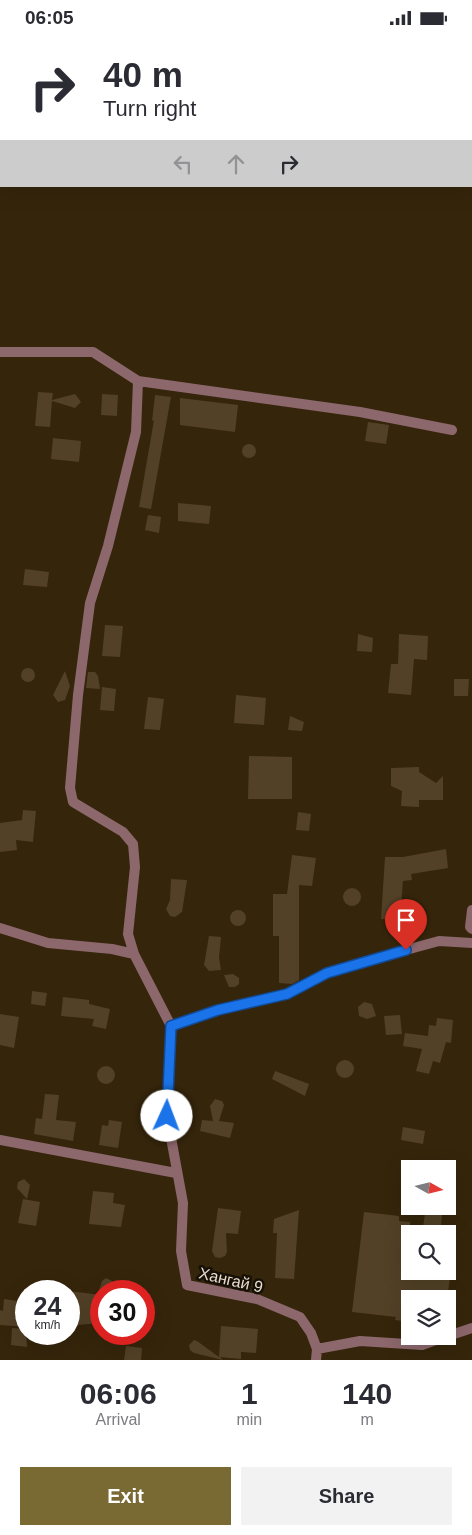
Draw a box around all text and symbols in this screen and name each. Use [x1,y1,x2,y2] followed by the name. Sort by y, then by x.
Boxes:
[25,7,74,28] text: 06:05
[20,55,85,120] icon: right
[103,55,183,94] text: 40 m
[103,96,196,121] text: Turn right
[169,150,197,178] icon: left
[222,150,250,178] icon: ahead
[275,150,303,178] icon: right
[385,899,427,950] pin
[392,906,420,934] icon: arrive
[140,1089,192,1141] position arrow
[401,1160,456,1215] north arrow
[401,1160,456,1345] map controls
[401,1225,456,1280] button: search
[197,1264,265,1296] street label: Хангай 9
[90,1280,155,1345] speed limit sign: 30
[401,1290,456,1345] button: layers
[34,1292,61,1320] text: 24
[34,1318,61,1332] text: km/h
[80,1377,157,1410] text: 06:06
[241,1377,258,1410] text: 1
[342,1377,392,1410] text: 140
[96,1411,141,1428] text: Arrival
[236,1411,262,1428] text: min
[360,1411,374,1428] text: m
[20,1467,231,1525] button: Exit
[241,1467,452,1525] button: Share

